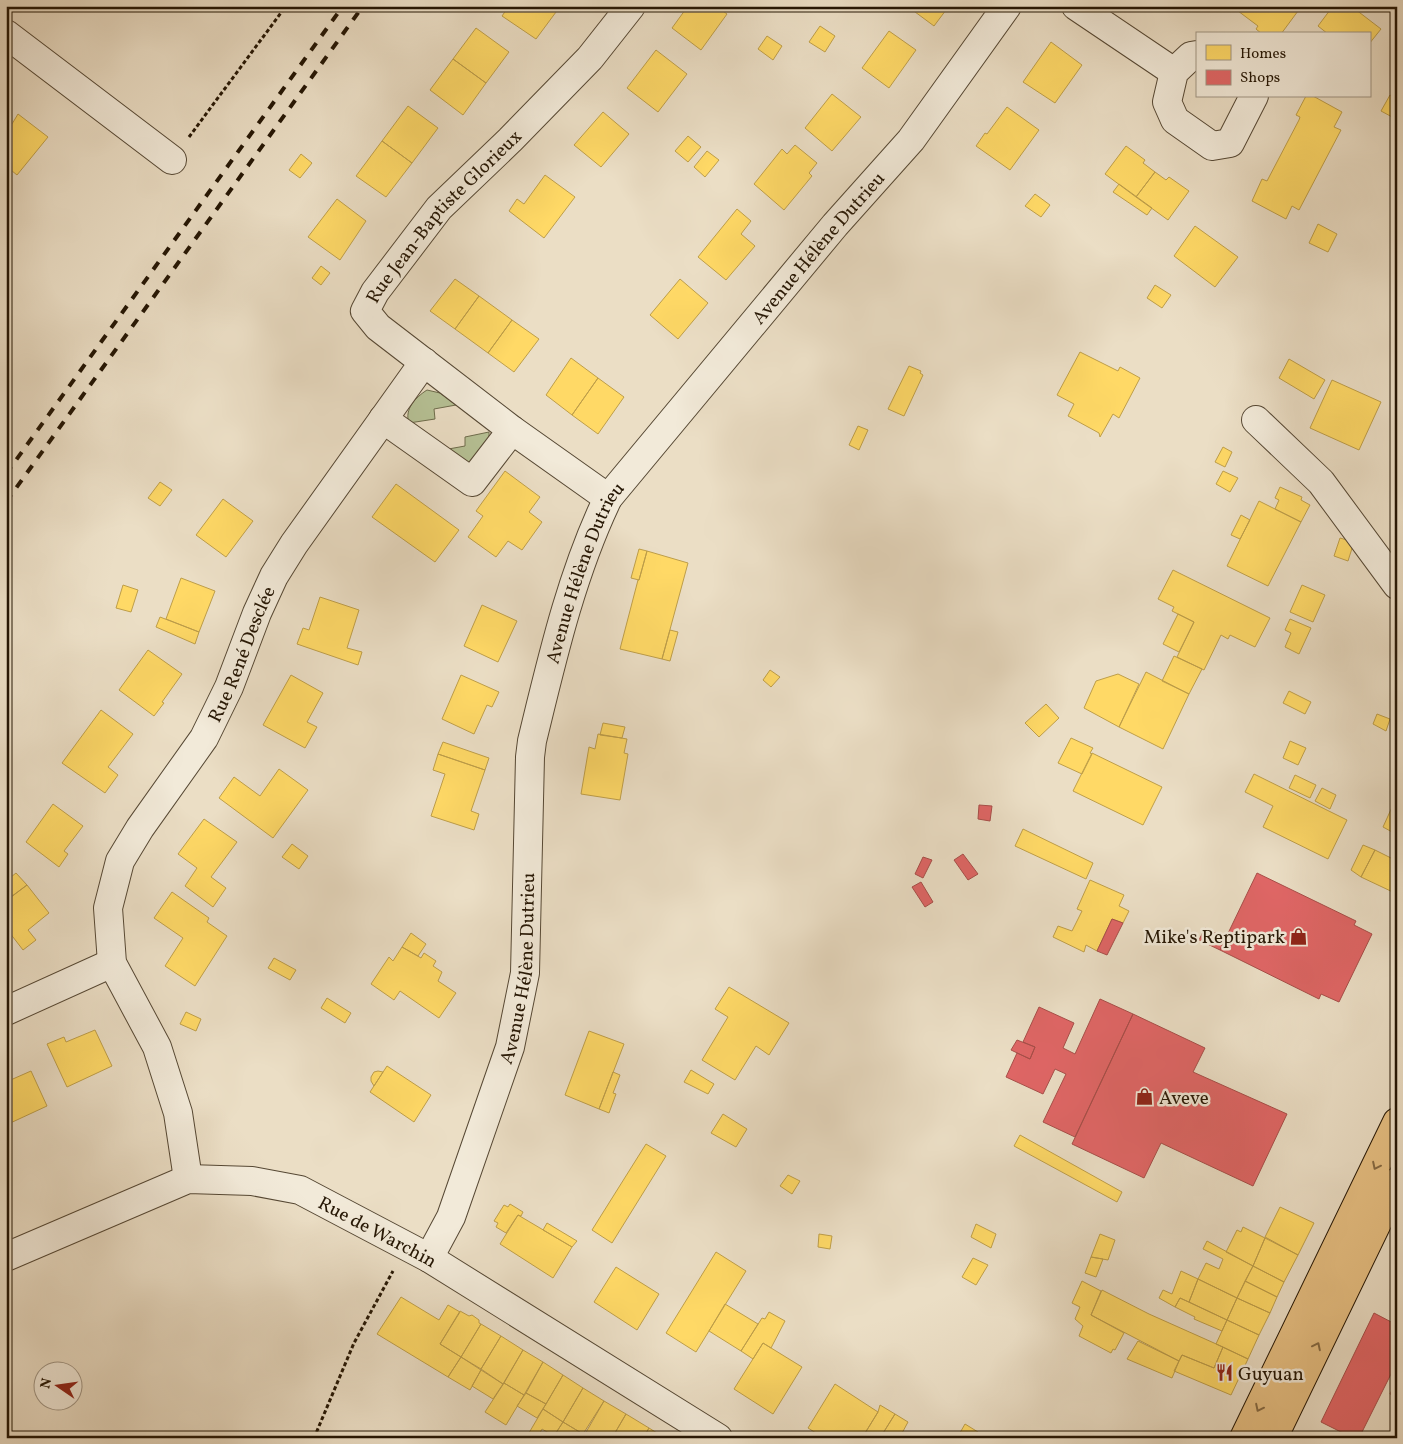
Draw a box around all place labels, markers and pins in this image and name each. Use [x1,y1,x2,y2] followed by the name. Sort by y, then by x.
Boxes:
[1144,925,1285,951] place label: Mike's Reptipark
[1289,926,1309,946] shop icon: Mike's Reptipark
[1159,1086,1209,1112] place label: Aveve
[1135,1087,1155,1107] shop icon: Aveve
[1238,1362,1304,1388] place label: Guyuan
[1214,1363,1234,1383] restaurant icon: Guyuan

